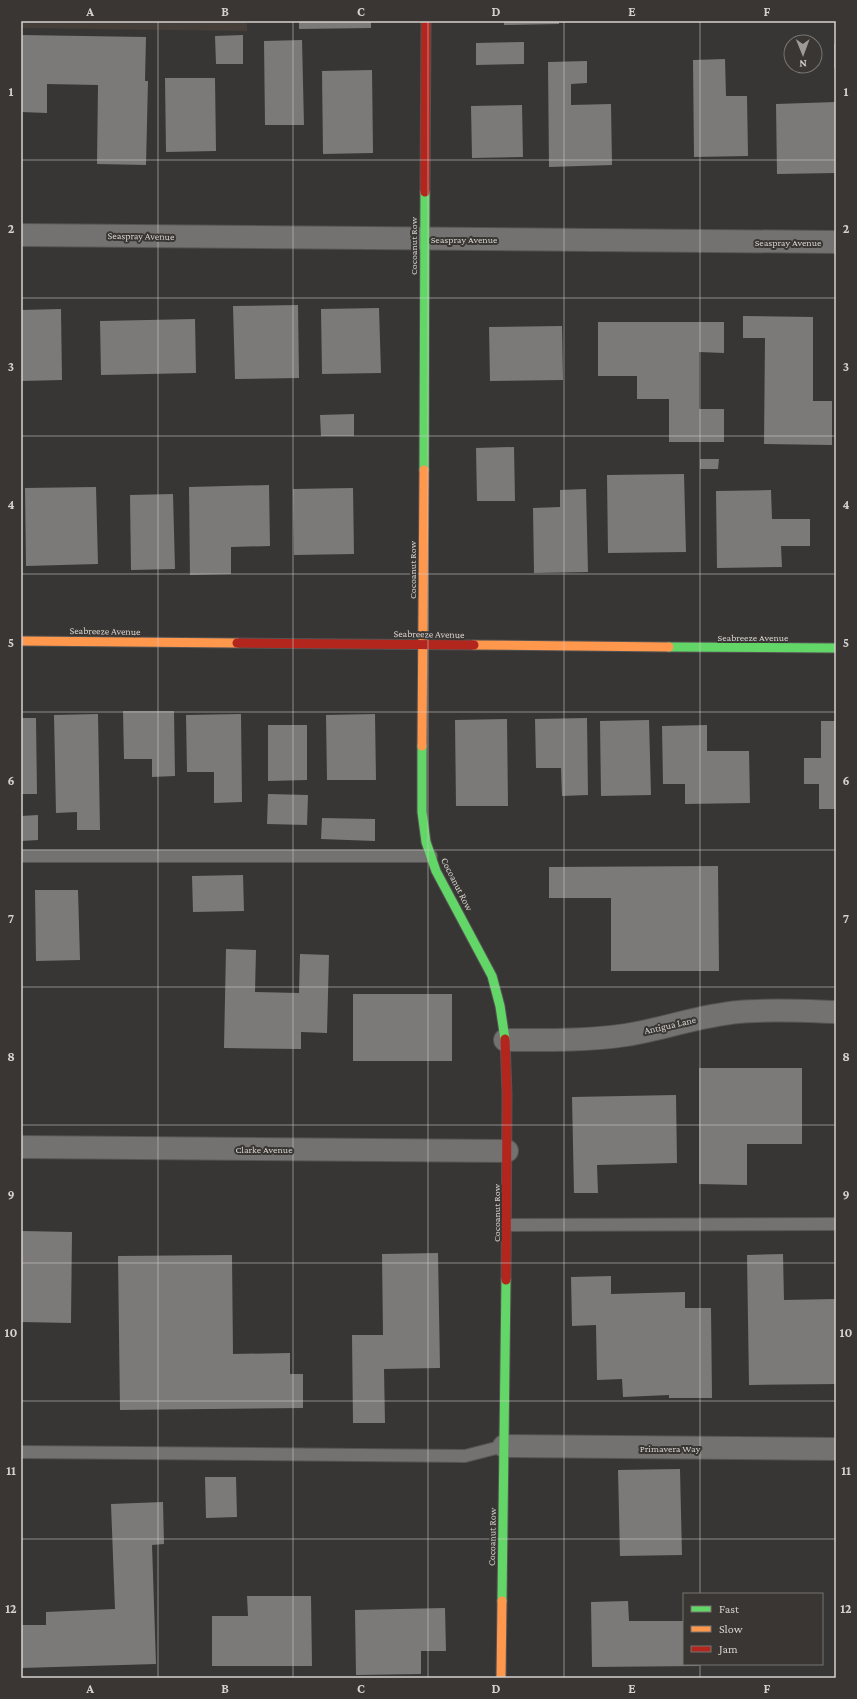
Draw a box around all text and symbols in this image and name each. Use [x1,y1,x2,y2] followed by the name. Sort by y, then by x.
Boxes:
[85,4,94,19] text: A
[221,4,229,19] text: B
[357,4,365,19] text: C
[492,4,501,19] text: D
[628,4,636,19] text: E
[764,4,771,19] text: F
[783,34,823,74] north arrow
[799,58,807,70] text: N
[9,84,14,99] text: 1
[844,84,849,99] text: 1
[408,216,419,275] street label: Cocoanut Row
[8,221,15,236] text: 2
[843,221,850,236] text: 2
[108,230,175,242] street label: Seaspray Avenue
[431,234,498,245] street label: Seaspray Avenue
[755,237,822,248] street label: Seaspray Avenue
[8,359,14,374] text: 3
[843,359,849,374] text: 3
[7,497,15,512] text: 4
[842,497,850,512] text: 4
[407,540,418,599] street label: Cocoanut Row
[69,625,141,637] street label: Seabreeze Avenue
[393,628,465,640] street label: Seabreeze Avenue
[718,632,789,643] street label: Seabreeze Avenue
[8,635,14,650] text: 5
[843,635,849,650] text: 5
[7,773,15,788] text: 6
[842,773,850,788] text: 6
[439,856,475,913] street label: Cocoanut Row
[8,911,14,926] text: 7
[843,911,849,926] text: 7
[643,1014,698,1036] street label: Antigua Lane
[7,1049,15,1064] text: 8
[842,1049,850,1064] text: 8
[235,1144,293,1155] street label: Clarke Avenue
[491,1183,502,1242] street label: Cocoanut Row
[7,1187,15,1202] text: 9
[842,1187,850,1202] text: 9
[5,1325,17,1340] text: 10
[840,1325,852,1340] text: 10
[640,1443,701,1454] street label: Primavera Way
[6,1463,16,1478] text: 11
[841,1463,851,1478] text: 11
[486,1507,498,1566] street label: Cocoanut Row
[683,1593,823,1665] legend
[5,1601,17,1616] text: 12
[840,1601,852,1616] text: 12
[719,1602,740,1616] text: Fast
[719,1622,743,1636] text: Slow
[718,1642,738,1656] text: Jam
[85,1681,94,1696] text: A
[221,1681,229,1696] text: B
[357,1681,365,1696] text: C
[492,1681,501,1696] text: D
[628,1681,636,1696] text: E
[764,1681,771,1696] text: F

